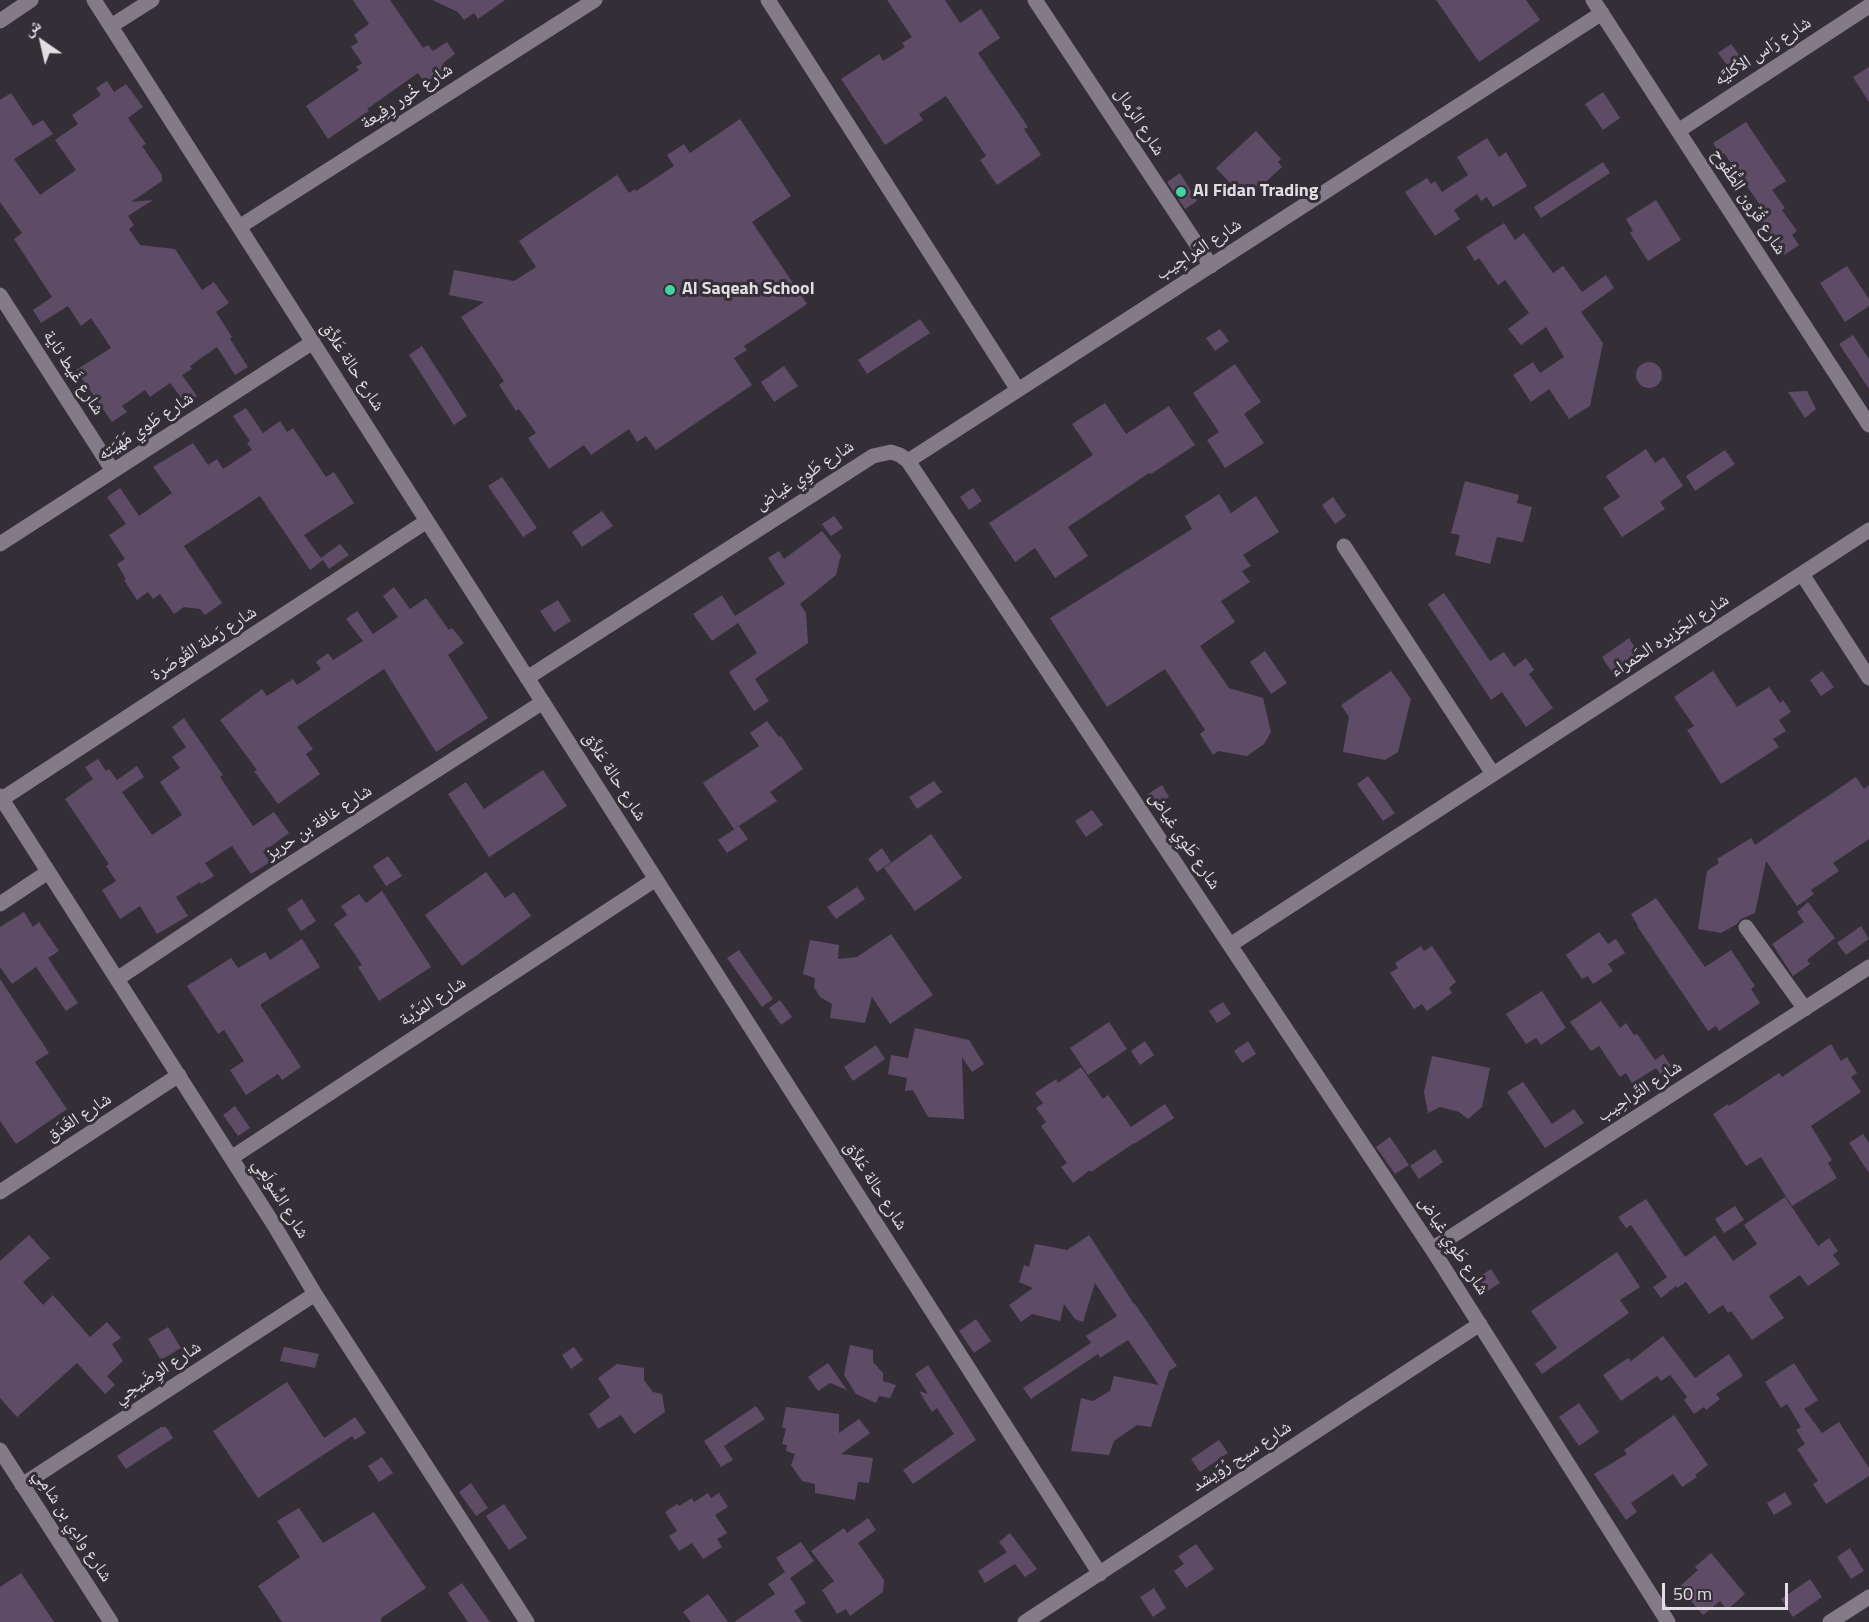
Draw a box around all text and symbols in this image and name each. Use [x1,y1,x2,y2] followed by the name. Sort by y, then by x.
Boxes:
[12,12,72,72] north arrow
[18,12,46,42] text: ش
[1710,13,1816,91] street label: شارع رَاس الأكليَّه
[357,59,457,135] street label: شارع خُور رِفِيعة
[1109,84,1169,160] street label: شارع الرِّمال
[1706,145,1790,259] street label: شارع قُرُون الطُّفُوح
[1193,181,1318,203] place label: Al Fidan Trading
[1174,185,1188,199] marker: Al Fidan Trading
[1152,214,1246,286] street label: شارع المَراجِيب
[682,279,814,301] place label: Al Saqeah School
[663,283,677,297] marker: Al Saqeah School
[315,318,389,416] street label: شارع حالة عَلاَّق
[38,327,108,419] street label: شارع غَيط ثاية
[94,388,198,466] street label: شارع طَوي مَهَيَته
[752,436,858,516] street label: شارع طَوِي غياض
[1607,590,1733,682] street label: شارع الجَزيره الحَمراء
[147,602,261,686] street label: شارع رَملة القُوصَرة
[577,728,651,826] street label: شارع حالة عَلاَّق
[262,780,376,866] street label: شارع غافة بن حريز
[1143,788,1225,894] street label: شارع طَوِي غياض
[396,972,470,1032] street label: شارع المَرِّية
[1593,1057,1687,1127] street label: شارع التَّراحِيب
[42,1089,116,1147] street label: شارع الغَدَق
[838,1137,912,1235] street label: شارع حالة عَلاَّق
[247,1155,313,1243] street label: شارع السُّولَعِي
[1413,1193,1493,1299] street label: شارع طَوِي غياض
[110,1337,206,1409] street label: شارع الوِضَيحِي
[1188,1417,1296,1497] street label: شارع سيح رُوَيشد
[28,1466,116,1586] street label: شارع وادِي بن شامِي
[1665,1571,1791,1609] scale bar
[1673,1580,1712,1607] text: 50 m

